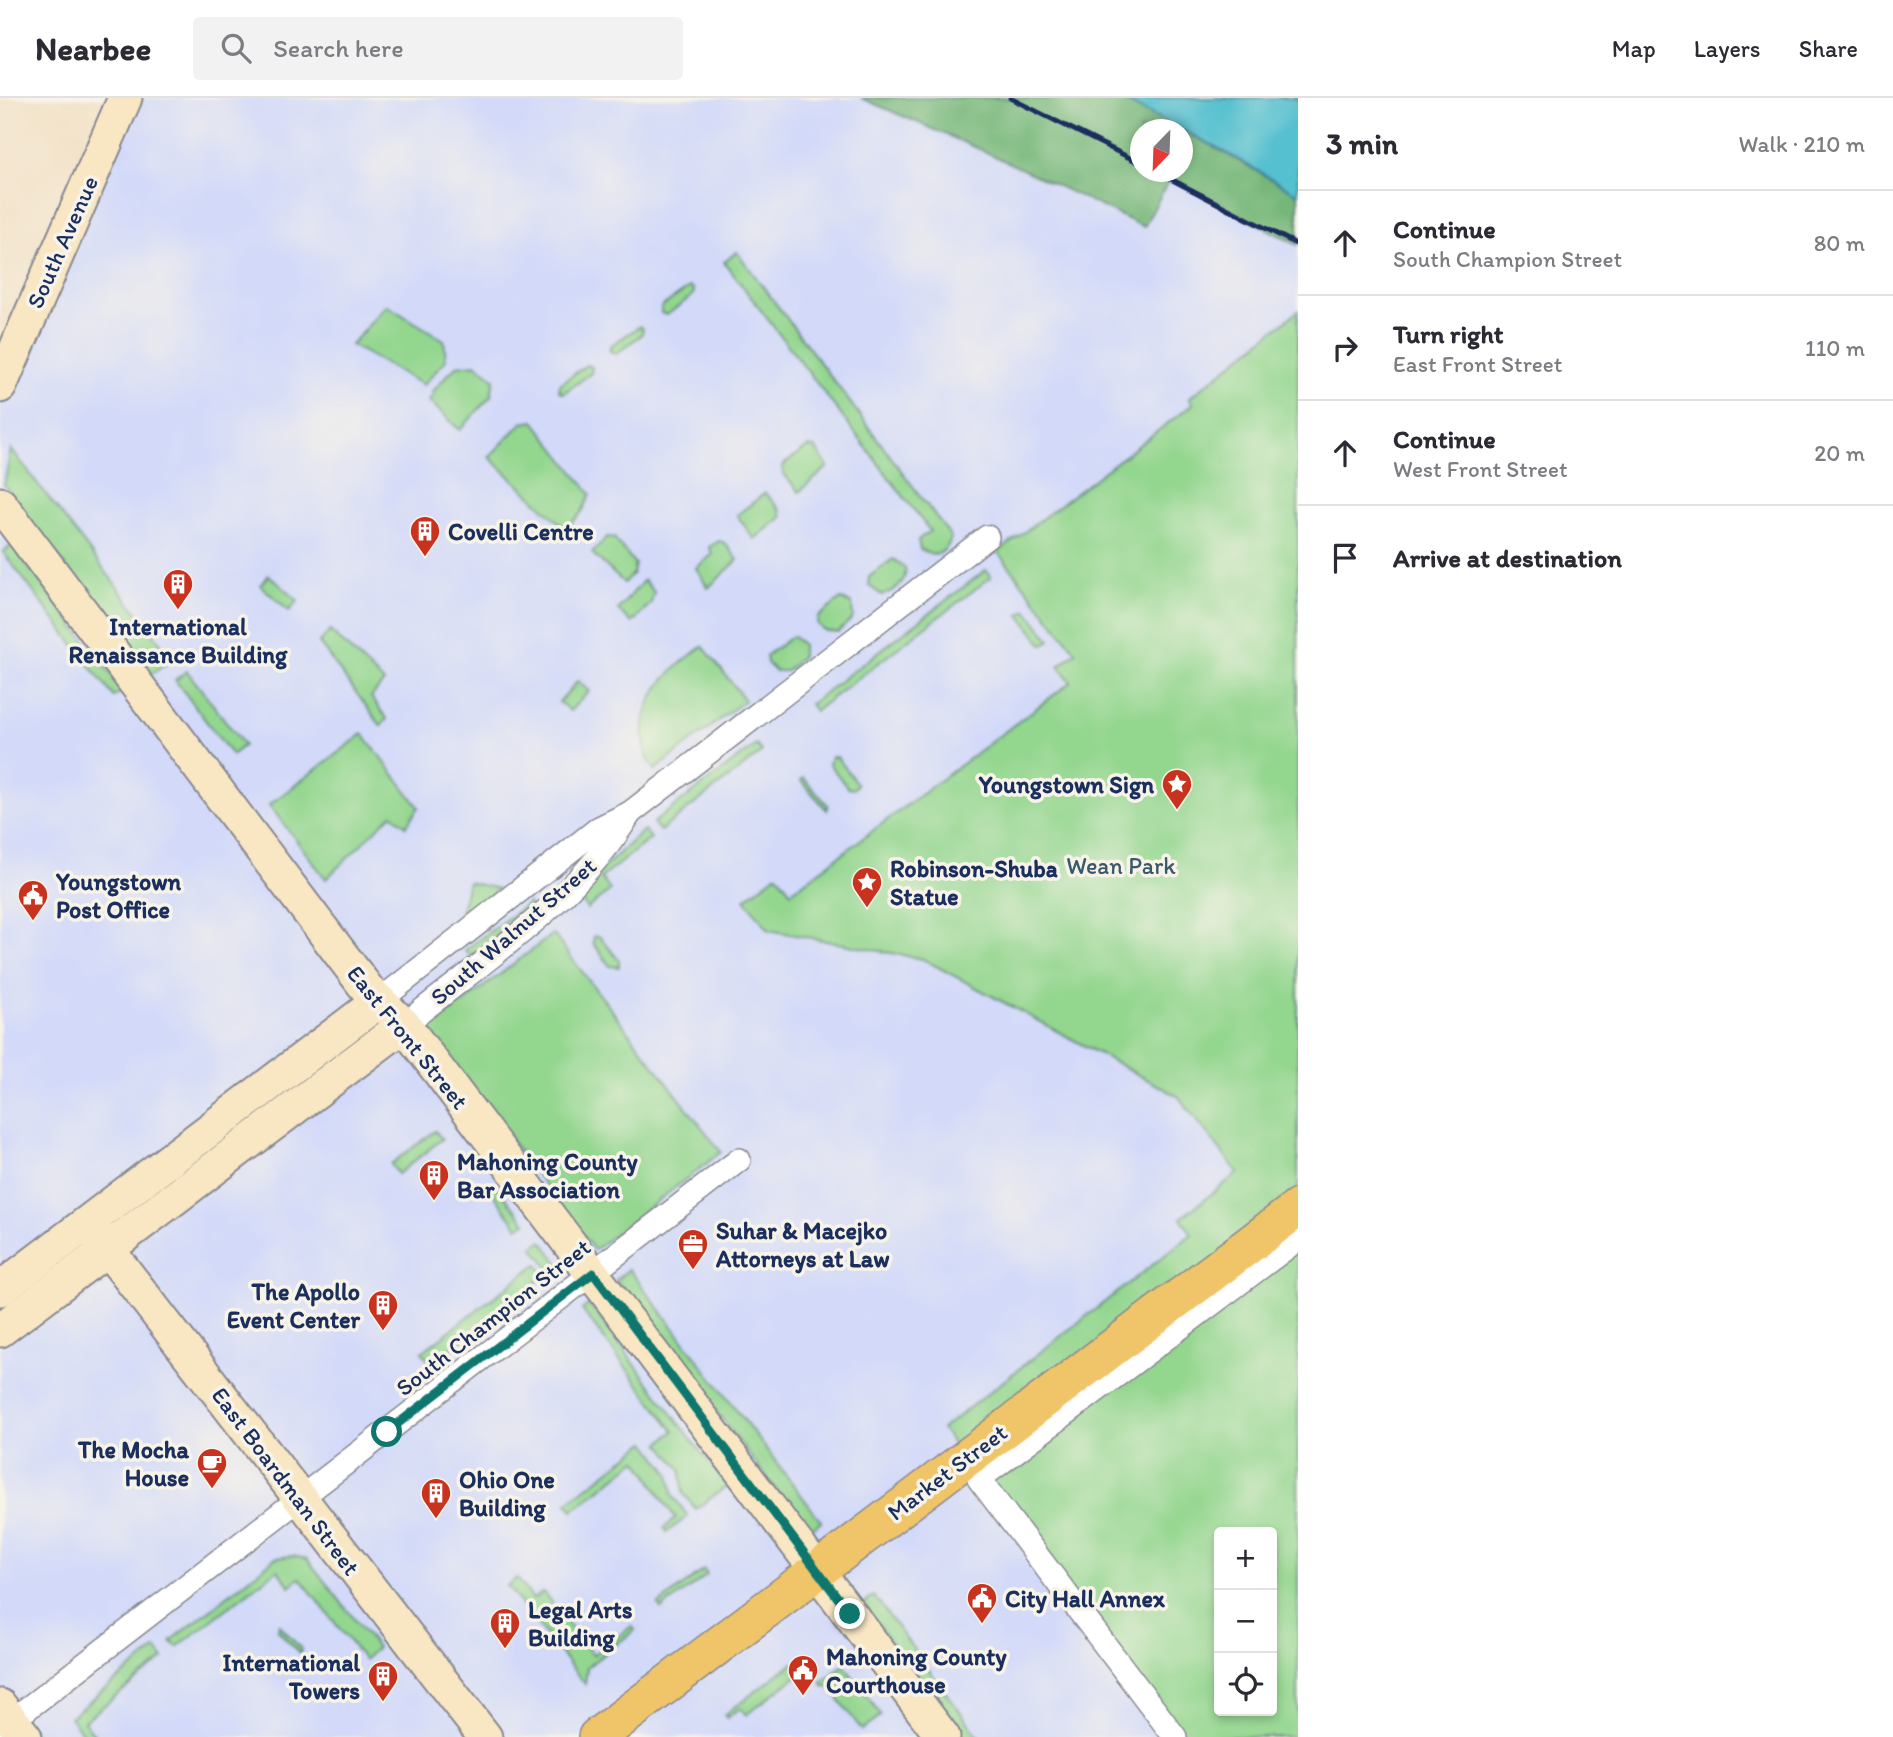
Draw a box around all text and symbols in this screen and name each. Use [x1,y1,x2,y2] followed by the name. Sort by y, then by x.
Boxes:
[193,17,683,80] search box
[35,29,151,68] text: Nearbee
[217,29,255,67] icon: search
[273,32,404,64] text: Search here
[1612,34,1656,63] text: Map
[1694,34,1761,63] text: Layers
[1799,34,1858,63] text: Share
[1130,119,1193,182] north arrow
[1326,125,1398,162] text: 3 min
[1739,130,1865,158] text: Walk · 210 m
[20,171,104,313] street label: South Avenue
[1393,213,1496,245] text: Continue
[1326,224,1364,262] icon: ahead
[1814,229,1865,257] text: 80 m
[1393,245,1622,273] text: South Champion Street
[1393,318,1504,350] text: Turn right
[1326,329,1364,367] icon: right
[1805,334,1865,362] text: 110 m
[1393,350,1562,378] text: East Front Street
[1393,423,1496,455] text: Continue
[1326,434,1364,472] icon: ahead
[1814,439,1865,467] text: 20 m
[1393,455,1568,483] text: West Front Street
[408,514,442,558] building icon: Covelli Centre
[448,517,594,546] place label: Covelli Centre
[1326,539,1364,577] icon: arrive
[1393,542,1622,574] text: Arrive at destination
[161,567,195,611] building icon: International Renaissance Building
[69,612,288,670] place label: International Renaissance Building
[1160,767,1194,811] place icon: Youngstown Sign
[978,770,1154,800] place label: Youngstown Sign
[424,851,602,1011] street label: South Walnut Street
[1066,851,1176,880] park label: Wean Park
[890,854,1058,911] place label: Robinson-Shuba Statue
[850,865,884,909] place icon: Robinson-Shuba Statue
[55,867,182,924] place label: Youngstown Post Office
[16,878,50,922] public building icon: Youngstown Post Office
[341,959,475,1115] street label: East Front Street
[457,1147,638,1204] place label: Mahoning County Bar Association
[417,1158,451,1202] building icon: Mahoning County Bar Association
[715,1216,890,1274] place label: Suhar & Macejko Attorneys at Law
[676,1227,710,1271] office icon: Suhar & Macejko Attorneys at Law
[390,1232,596,1402] street label: South Champion Street
[227,1277,360,1334] place label: The Apollo Event Center
[366,1288,400,1332] building icon: The Apollo Event Center
[206,1381,366,1581] street label: East Boardman Street
[371,1416,402,1447] route start
[881,1418,1013,1526] street label: Market Street
[77,1435,190,1492] place label: The Mocha House
[195,1446,229,1490] cafe icon: The Mocha House
[459,1465,555,1523] place label: Ohio One Building
[419,1476,453,1520] building icon: Ohio One Building
[1214,1527,1277,1716] map controls
[1214,1527,1277,1590] button: +
[965,1581,999,1625] public building icon: City Hall Annex
[1005,1584,1166,1614] place label: City Hall Annex
[1214,1590,1277,1653] button: −
[528,1595,633,1653] place label: Legal Arts Building
[834,1598,865,1629] route end
[488,1606,522,1650] building icon: Legal Arts Building
[826,1642,1007,1699] place label: Mahoning County Courthouse
[223,1648,360,1705] place label: International Towers
[786,1653,820,1697] public building icon: Mahoning County Courthouse
[1214,1653,1277,1716] button: locate
[366,1659,400,1703] building icon: International Towers

